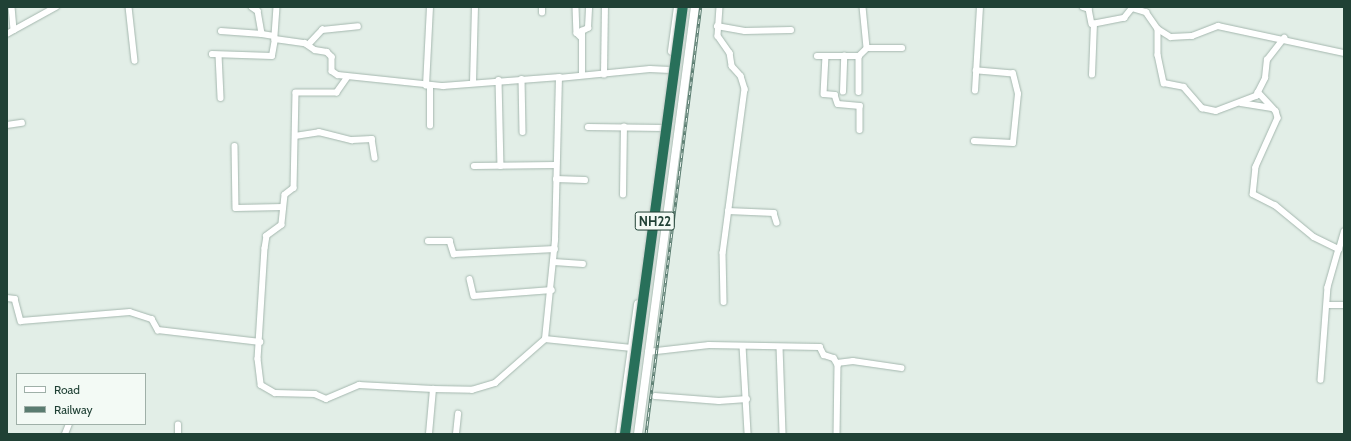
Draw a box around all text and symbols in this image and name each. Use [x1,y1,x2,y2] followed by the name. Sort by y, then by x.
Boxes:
[634,210,676,232] road number: NH22
[16,373,146,425] legend
[54,382,80,397] text: Road
[54,402,92,417] text: Railway

